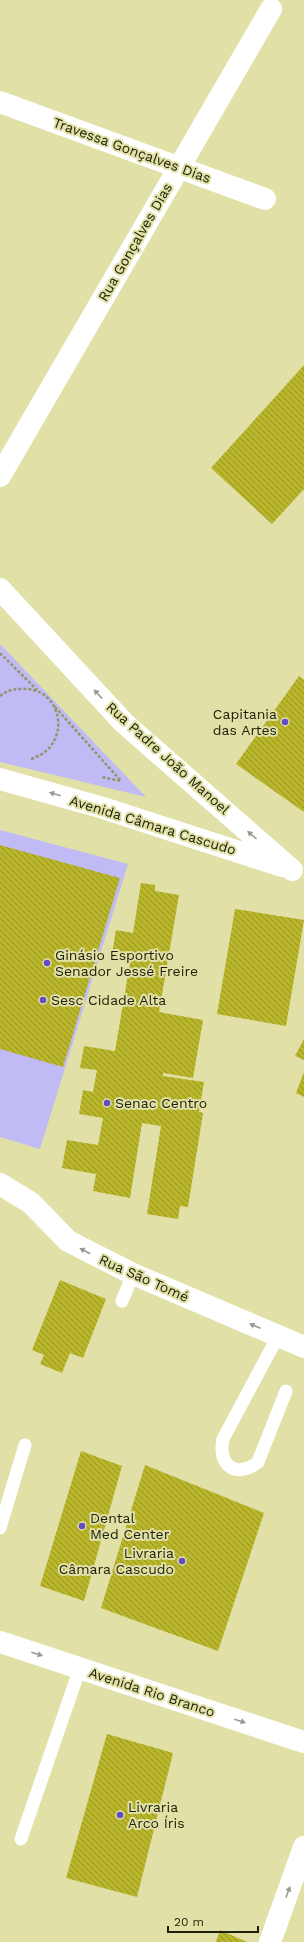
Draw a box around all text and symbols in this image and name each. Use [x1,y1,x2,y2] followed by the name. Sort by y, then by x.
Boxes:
[51,114,213,186] street label: Travessa Gonçalves Dias
[95,180,175,304] street label: Rua Gonçalves Dias
[93,689,103,699] one-way arrow
[103,699,233,818] street label: Rua Padre João Manoel
[213,706,277,738] place label: Capitania das Artes
[280,717,290,727] marker: Capitania das Artes
[48,791,60,797] one-way arrow
[68,792,238,858] street label: Avenida Câmara Cascudo
[247,830,257,839] one-way arrow
[55,947,198,979] place label: Ginásio Esportivo Senador Jessé Freire
[42,958,52,968] marker: Ginásio Esportivo Senador Jessé Freire
[51,992,166,1008] place label: Sesc Cidade Alta
[38,995,48,1005] marker: Sesc Cidade Alta
[115,1095,207,1111] place label: Senac Centro
[102,1098,112,1108] marker: Senac Centro
[80,1247,91,1254] one-way arrow
[97,1251,191,1305] street label: Rua São Tomé
[249,1323,261,1329] one-way arrow
[90,1510,170,1542] place label: Dental Med Center
[77,1521,87,1531] marker: Dental Med Center
[59,1545,174,1577] place label: Livraria Câmara Cascudo
[177,1556,187,1566] marker: Livraria Câmara Cascudo
[31,1651,43,1657] one-way arrow
[87,1664,217,1720] street label: Avenida Rio Branco
[235,1718,247,1724] one-way arrow
[128,1799,185,1831] place label: Livraria Arco Íris
[115,1810,125,1820] marker: Livraria Arco Íris
[285,1886,291,1898] one-way arrow
[168,1908,258,1934] scale bar
[174,1915,204,1929] text: 20 m

